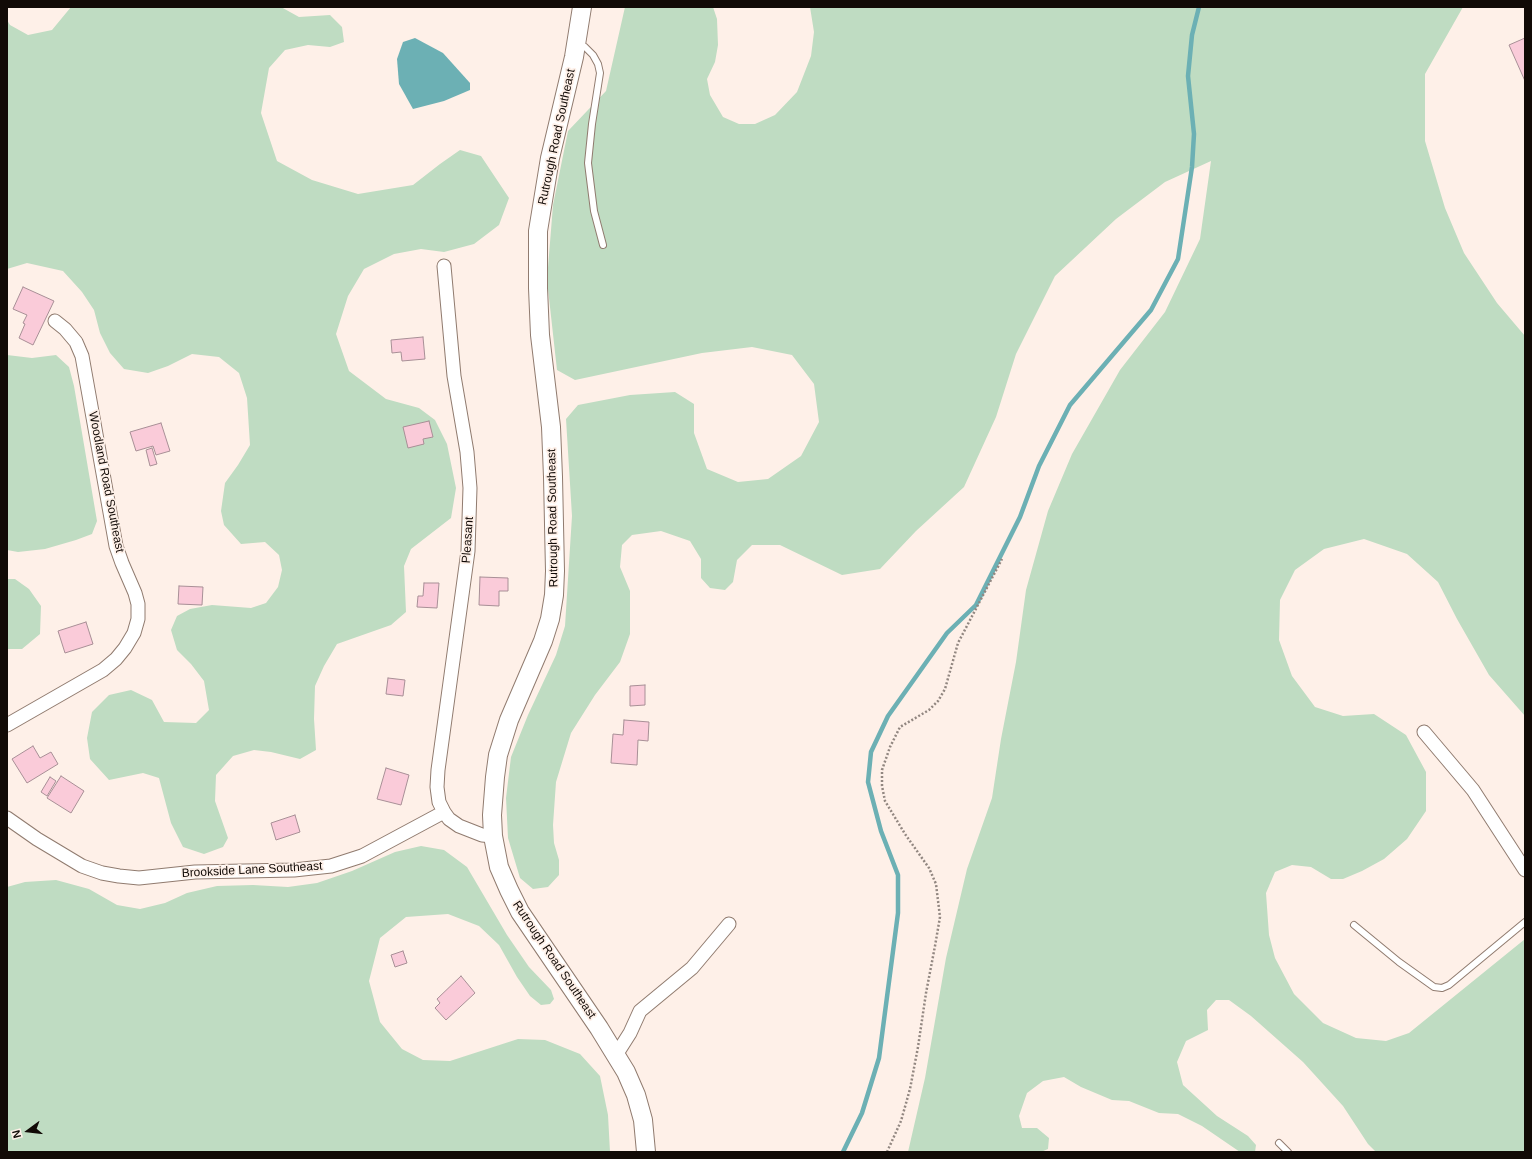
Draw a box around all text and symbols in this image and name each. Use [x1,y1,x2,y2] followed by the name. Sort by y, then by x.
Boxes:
[536,68,578,206] street label: Rutrough Road Southeast
[85,410,127,554] street label: Woodland Road Southeast
[545,449,561,587] street label: Rutrough Road Southeast
[459,516,477,564] street label: Pleasant
[181,859,323,881] street label: Brookside Lane Southeast
[509,898,599,1022] street label: Rutrough Road Southeast
[8,1111,48,1151] north arrow
[10,1129,23,1140] text: N

